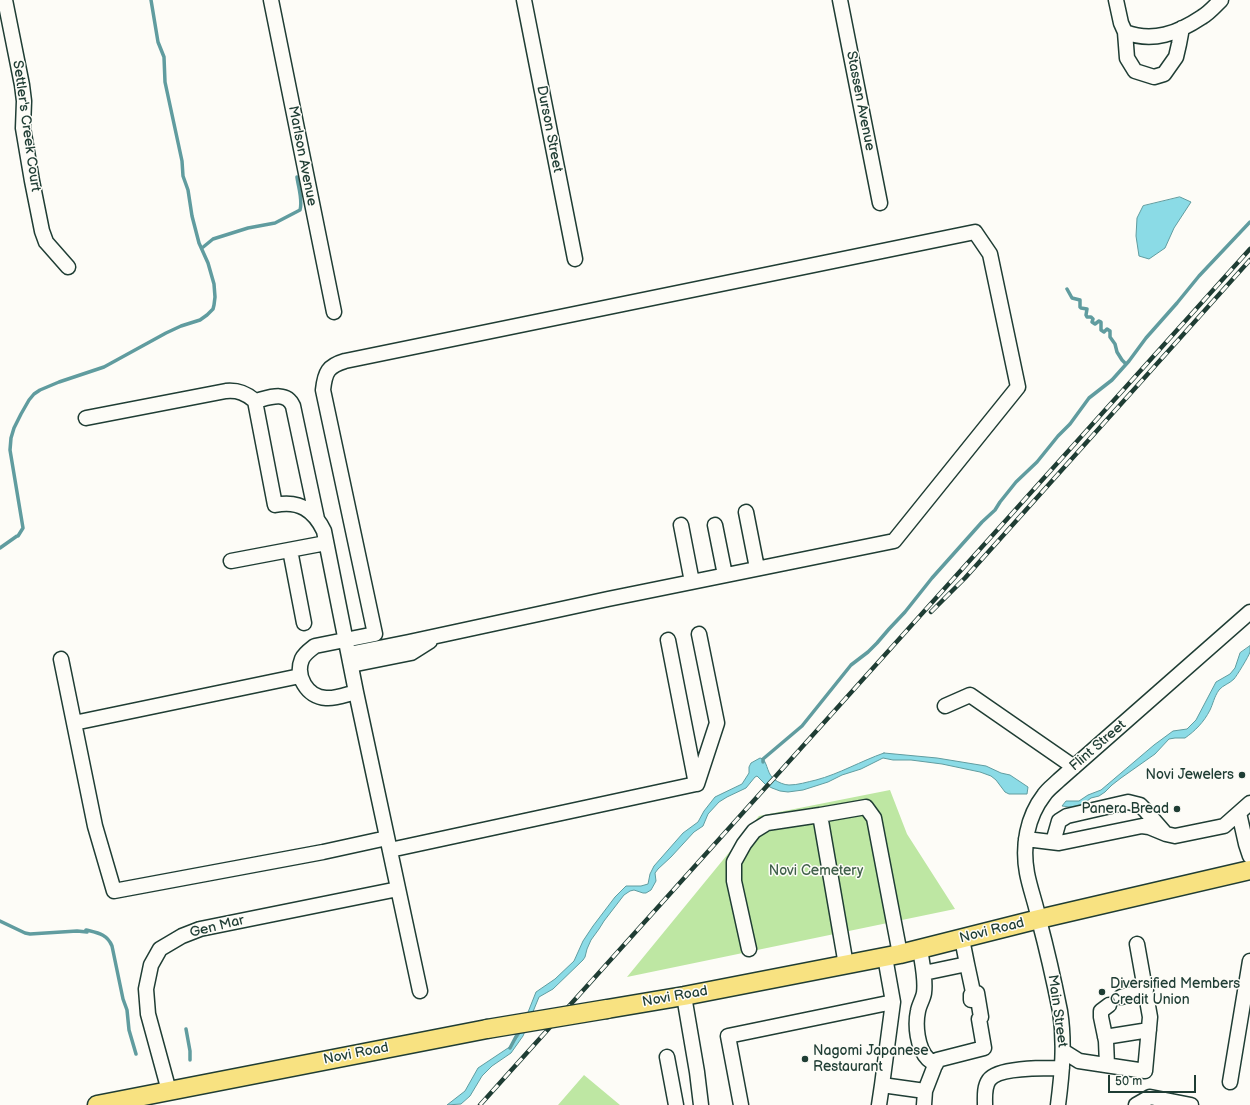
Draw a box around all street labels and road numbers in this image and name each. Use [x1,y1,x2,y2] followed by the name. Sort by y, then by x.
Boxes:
[842,50,878,152] street label: Stassen Avenue
[8,59,44,193] street label: Settler's Creek Court
[532,84,566,174] street label: Durson Street
[284,104,320,208] street label: Marlson Avenue
[1066,717,1130,775] street label: Flint Street
[188,912,246,942] street label: Gen Mar
[958,915,1026,947] street label: Novi Road
[1044,973,1070,1049] street label: Main Street
[641,983,709,1011] street label: Novi Road
[322,1039,390,1069] street label: Novi Road

